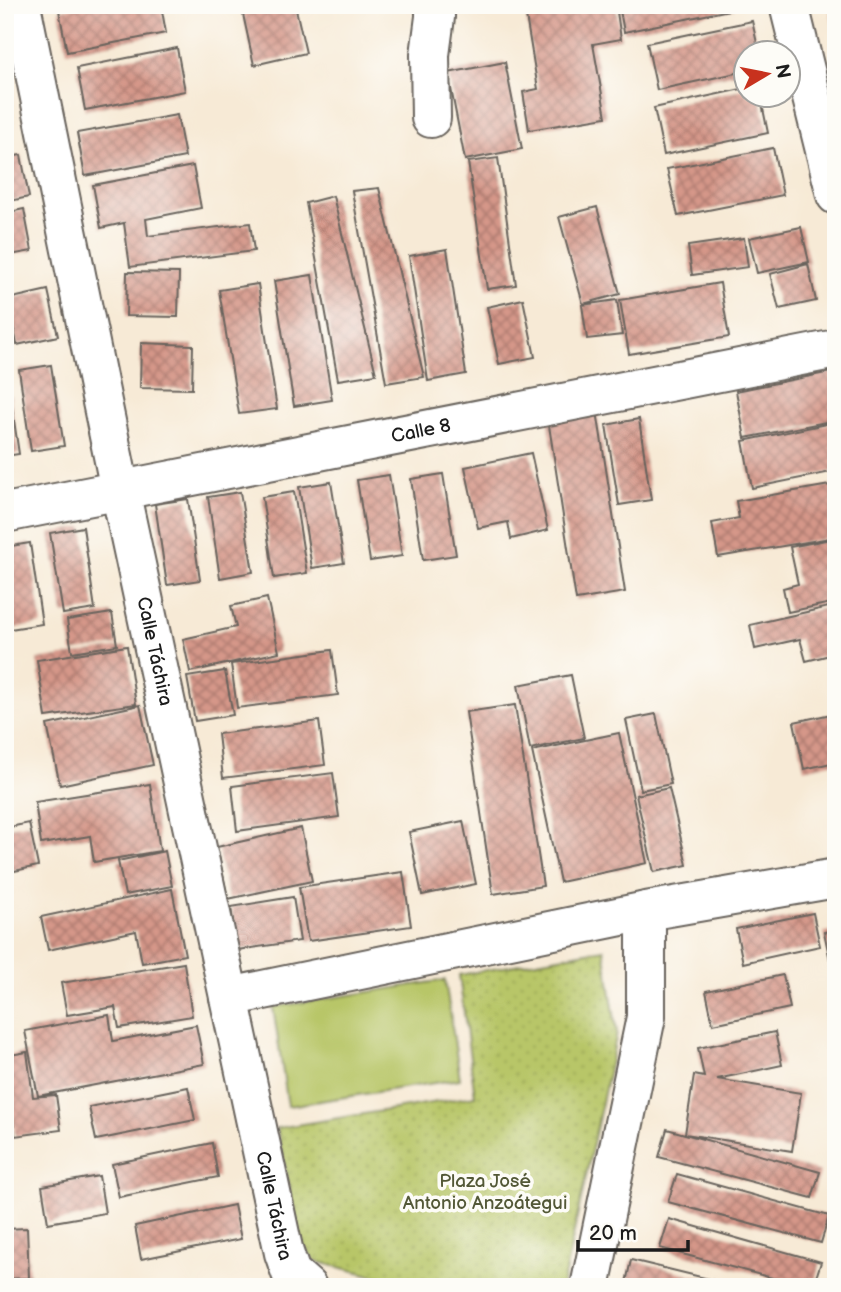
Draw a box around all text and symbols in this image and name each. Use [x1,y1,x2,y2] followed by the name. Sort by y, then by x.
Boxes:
[732,38,802,108] north arrow
[770,62,795,80] text: N
[389,414,453,448] street label: Calle 8
[132,595,178,708] street label: Calle Táchira
[251,1149,297,1263] street label: Calle Táchira
[403,1170,567,1215] park label: Plaza José Antonio Anzoátegui
[578,1208,689,1252] scale bar
[589,1221,637,1246] text: 20 m

